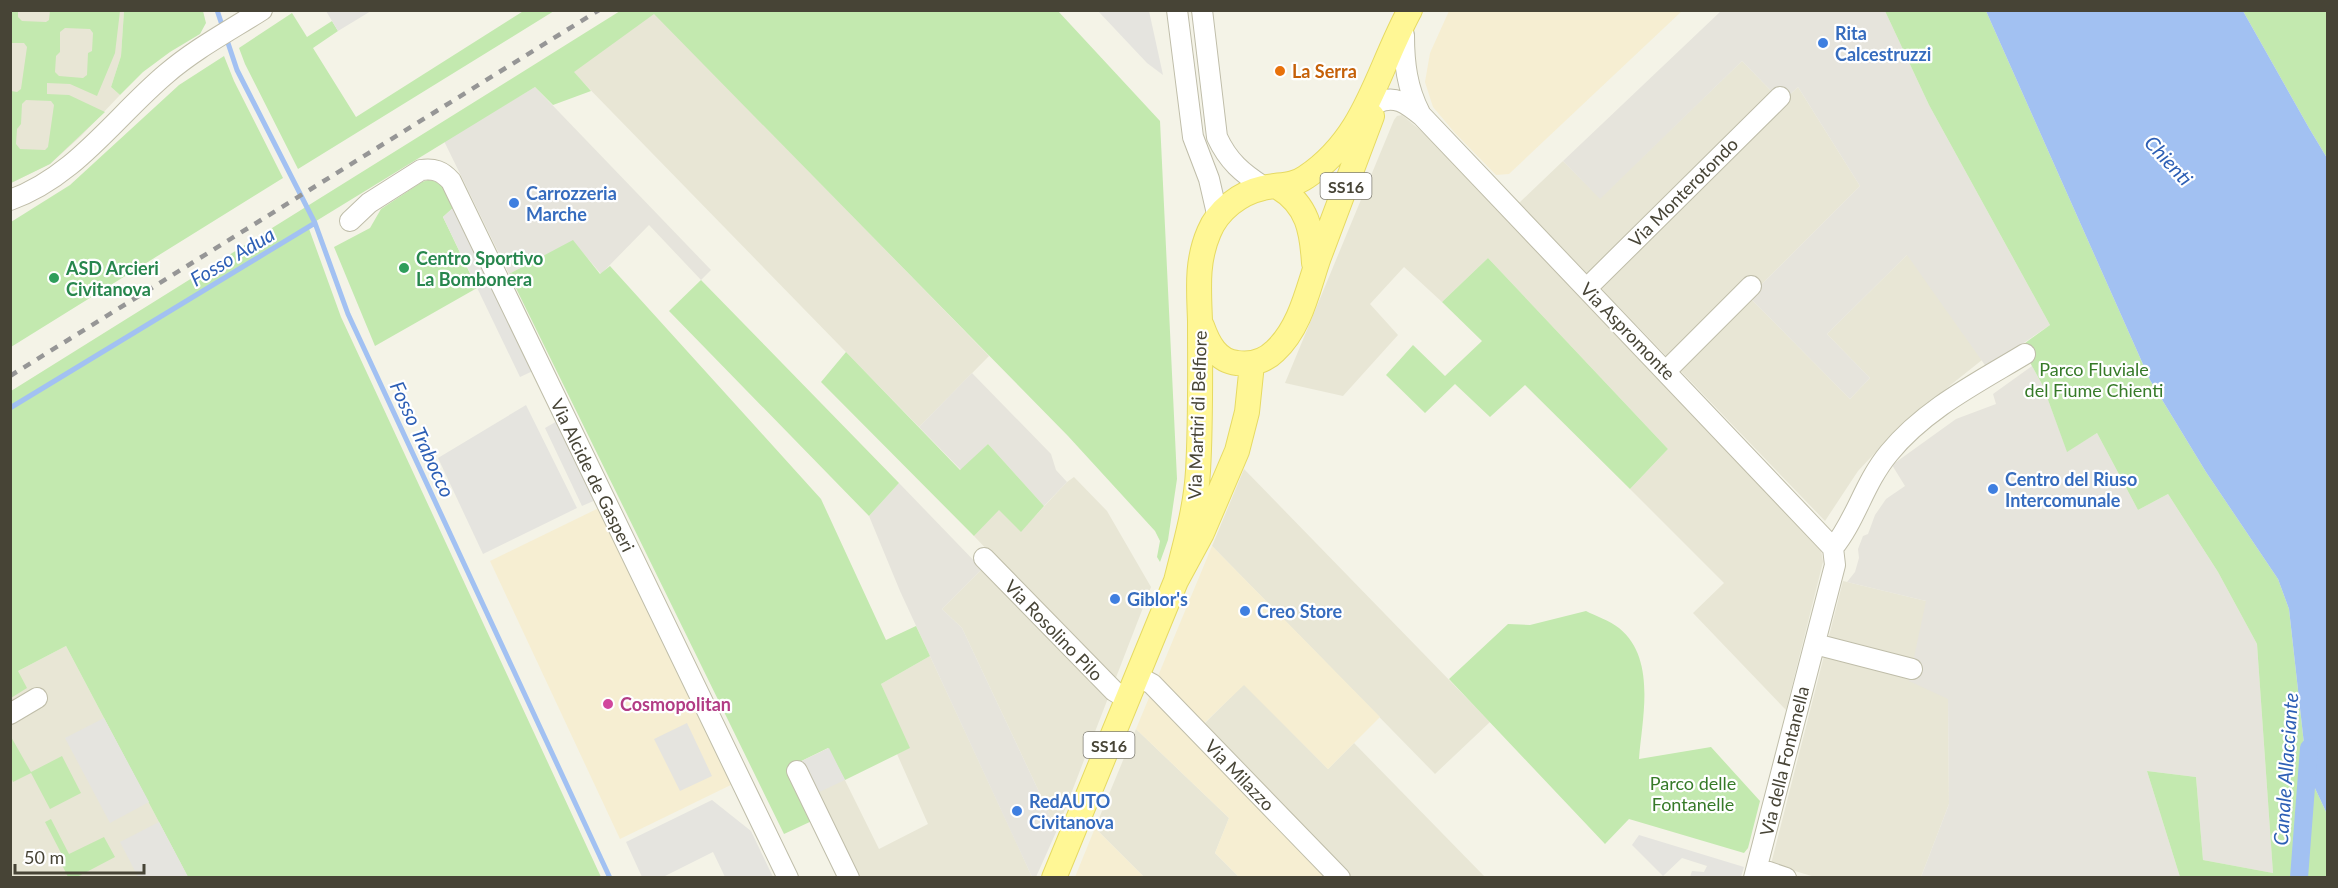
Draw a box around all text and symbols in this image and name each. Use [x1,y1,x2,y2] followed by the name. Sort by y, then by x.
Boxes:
[1835,22,1931,65] place label: Rita Calcestruzzi
[1816,36,1830,50] marker: Rita Calcestruzzi
[1292,60,1357,82] place label: La Serra
[1273,64,1287,78] marker: La Serra
[2140,130,2198,190] water label: Chienti
[1624,133,1742,251] street label: Via Monterotondo
[1320,173,1372,199] road number: SS16
[526,182,617,225] place label: Carrozzeria Marche
[507,196,521,210] marker: Carrozzeria Marche
[185,221,279,291] water label: Fosso Adua
[416,247,543,290] place label: Centro Sportivo La Bombonera
[65,257,159,300] place label: ASD Arcieri Civitanova
[397,261,411,275] marker: Centro Sportivo La Bombonera
[47,271,61,285] marker: ASD Arcieri Civitanova
[1576,278,1680,384] street label: Via Aspromonte
[1183,330,1211,500] street label: Via Martiri di Belfiore
[2025,358,2163,401] park label: Parco Fluviale del Fiume Chienti
[386,377,460,501] water label: Fosso Trabocco
[546,395,640,555] street label: Via Alcide de Gasperi
[2005,468,2137,511] place label: Centro del Riuso Intercomunale
[1986,482,2000,496] marker: Centro del Riuso Intercomunale
[1000,575,1108,685] street label: Via Rosolino Pilo
[1127,588,1188,610] place label: Giblor's
[1108,592,1122,606] marker: Giblor's
[1257,600,1343,622] place label: Creo Store
[1238,604,1252,618] marker: Creo Store
[1755,684,1813,838] street label: Via della Fontanella
[2268,692,2302,846] water label: Canale Allacciante
[620,693,731,715] place label: Cosmopolitan
[601,697,615,711] marker: Cosmopolitan
[1084,732,1134,758] road number: SS16
[1201,735,1279,815] street label: Via Milazzo
[1650,772,1736,815] park label: Parco delle Fontanelle
[1029,790,1114,833] place label: RedAUTO Civitanova
[1010,804,1024,818] marker: RedAUTO Civitanova
[15,837,144,875] scale bar
[24,846,64,868] text: 50 m

